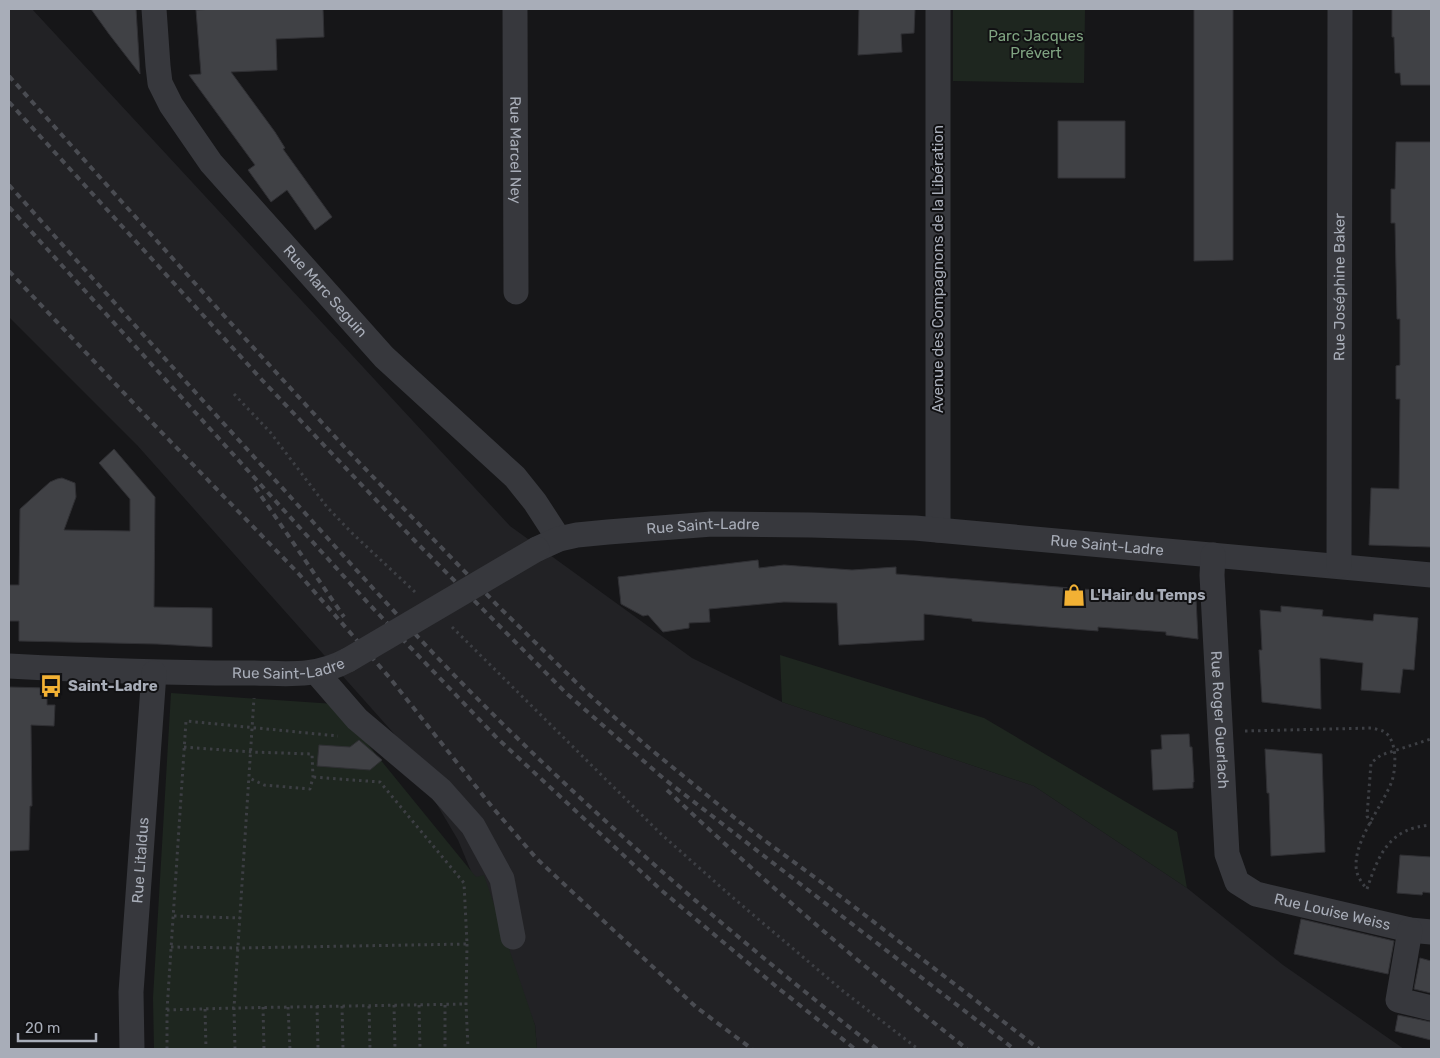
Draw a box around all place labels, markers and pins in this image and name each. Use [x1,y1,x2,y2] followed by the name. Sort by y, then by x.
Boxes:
[1061,582,1087,608] shop icon: L'Hair du Temps
[1090,586,1205,604] place label: L'Hair du Temps
[38,673,64,699] bus stop icon: Saint-Ladre
[68,677,158,695] place label: Saint-Ladre

